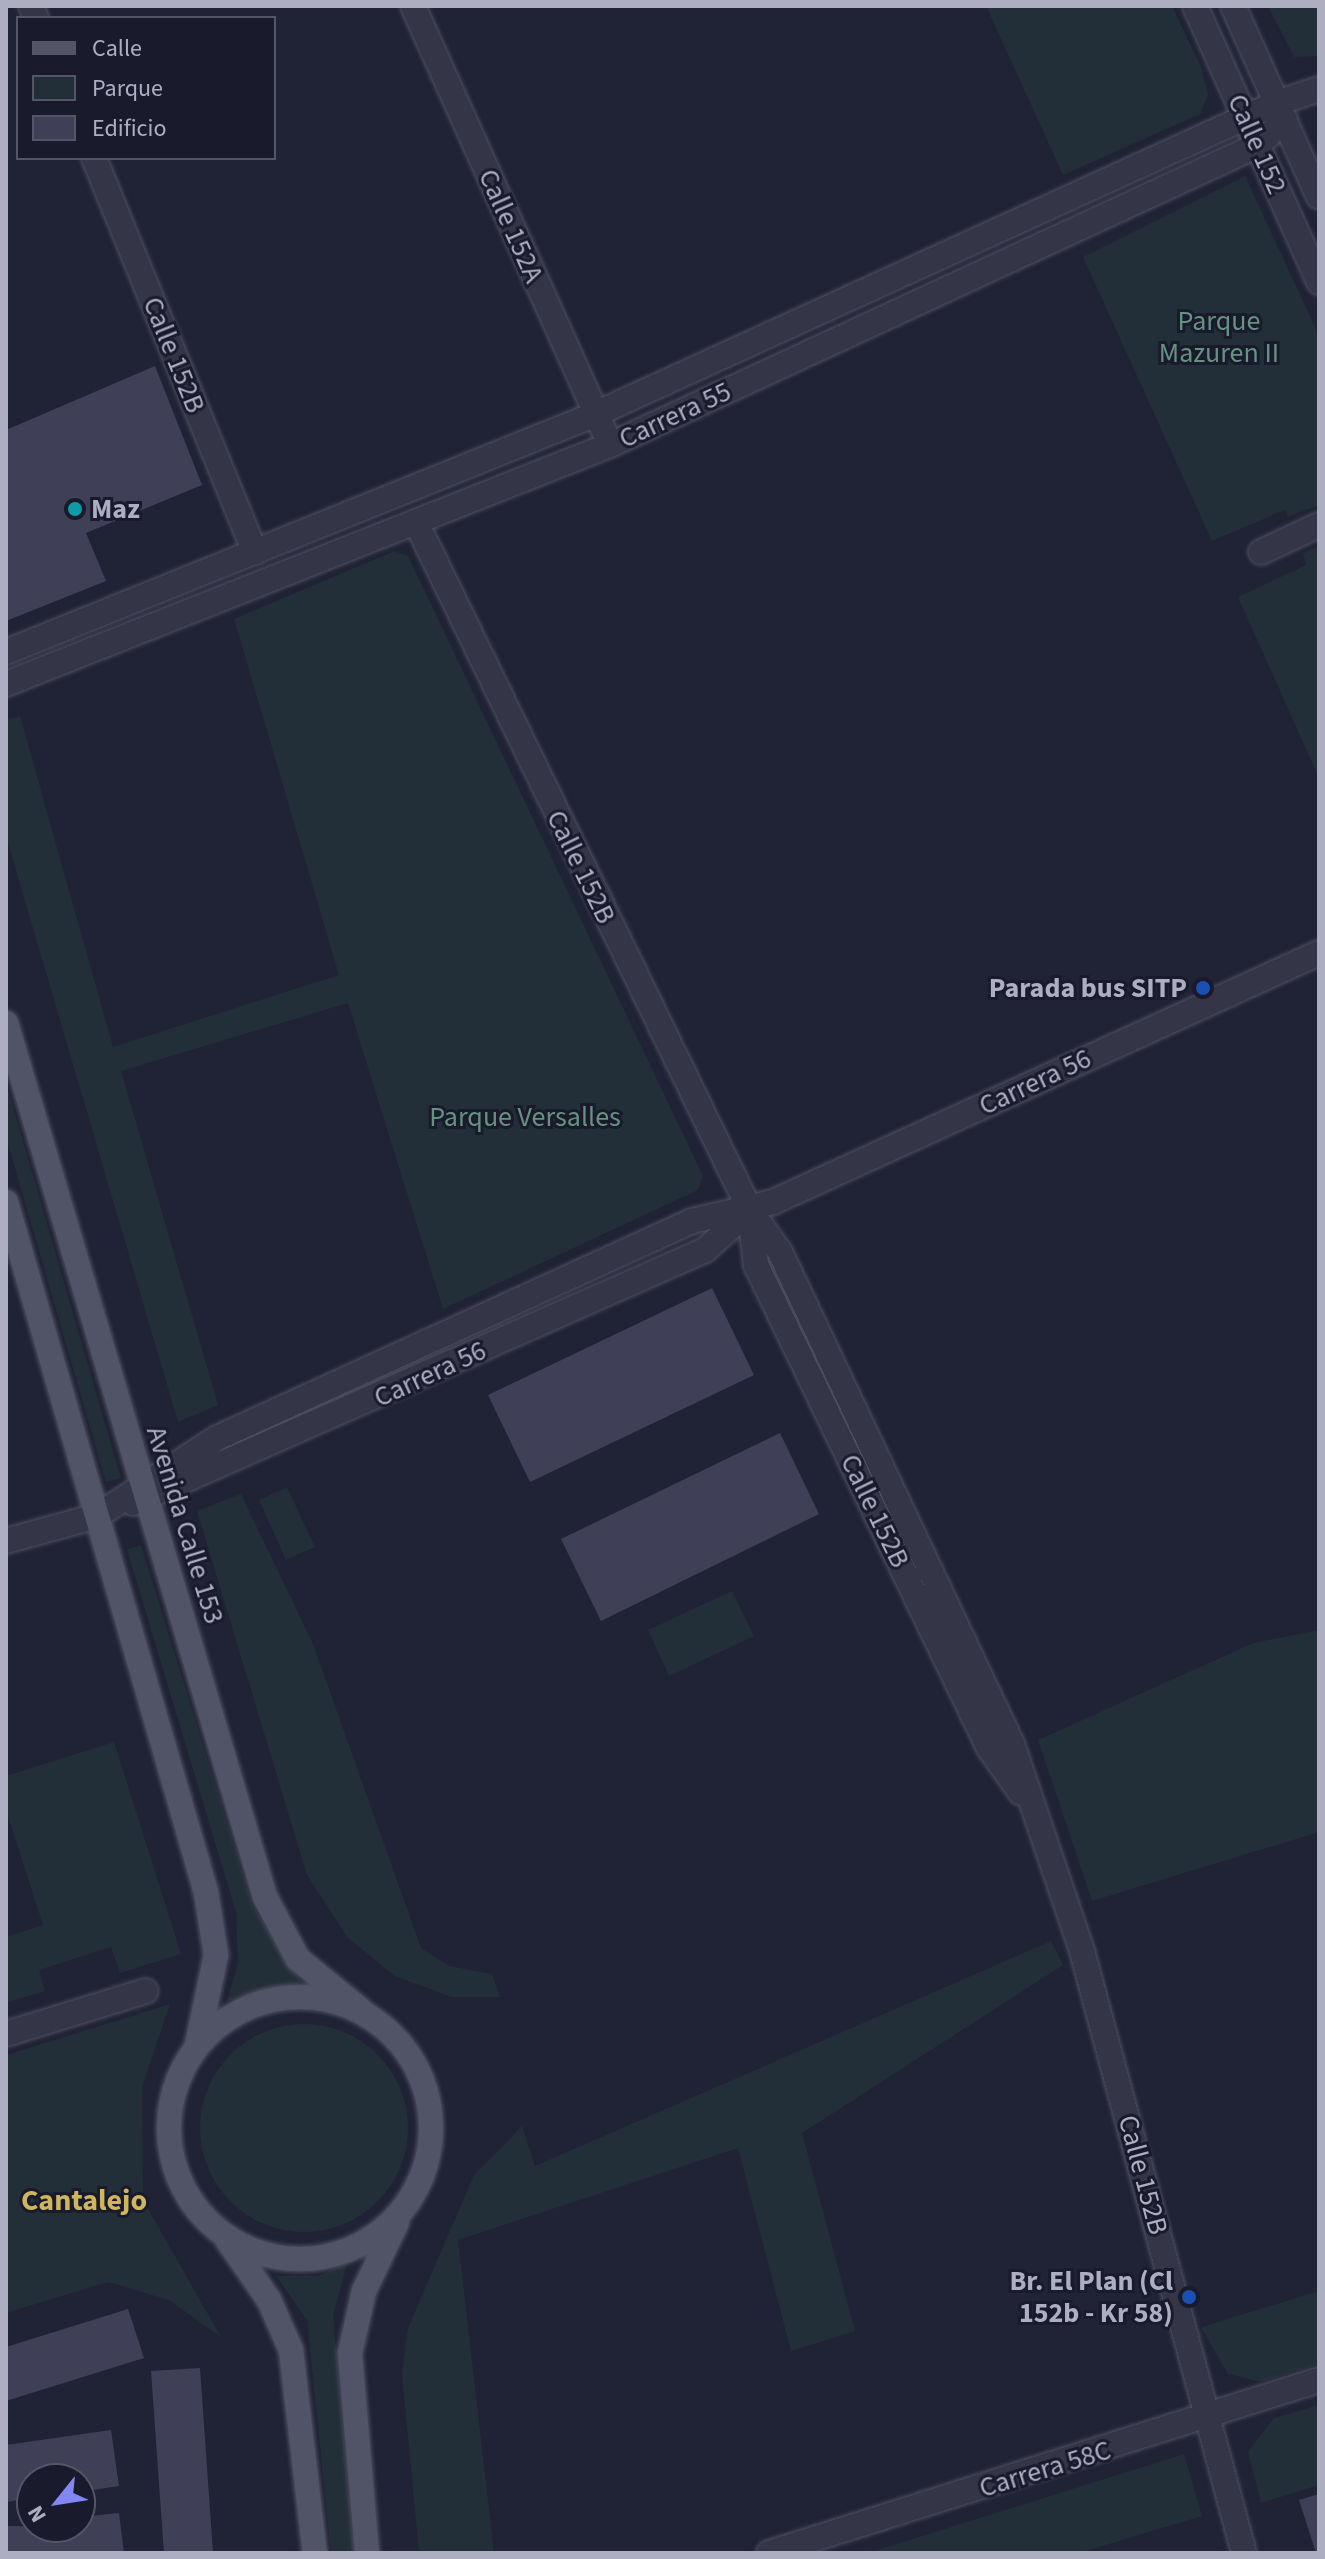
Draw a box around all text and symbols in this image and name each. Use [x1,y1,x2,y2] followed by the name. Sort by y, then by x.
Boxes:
[16,16,276,160] legend
[92,31,142,66] text: Calle
[92,71,163,106] text: Parque
[1220,89,1294,199] street label: Calle 152
[92,111,166,146] text: Edificio
[471,164,551,288] street label: Calle 152A
[136,292,212,418] street label: Calle 152B
[1159,304,1279,370] park label: Parque Mazuren II
[614,374,736,456] street label: Carrera 55
[91,492,140,526] place label: Maz
[66,500,84,518] marker: Maz
[539,805,623,929] street label: Calle 152B
[989,971,1187,1005] place label: Parada bus SITP
[1194,979,1212,997] marker: Parada bus SITP
[974,1041,1096,1123] street label: Carrera 56
[429,1100,621,1134] park label: Parque Versalles
[369,1333,491,1415] street label: Carrera 56
[139,1422,231,1628] street label: Avenida Calle 153
[833,1449,917,1573] street label: Calle 152B
[1111,2112,1175,2238] street label: Calle 152B
[21,2183,147,2219] district label: Cantalejo
[1009,2264,1173,2330] place label: Br. El Plan (Cl 152b - Kr 58)
[1180,2288,1198,2306] marker: Br. El Plan (Cl 152b - Kr 58)
[975,2433,1115,2505] street label: Carrera 58C
[16,2463,96,2543] north arrow
[19,2500,54,2528] text: N

